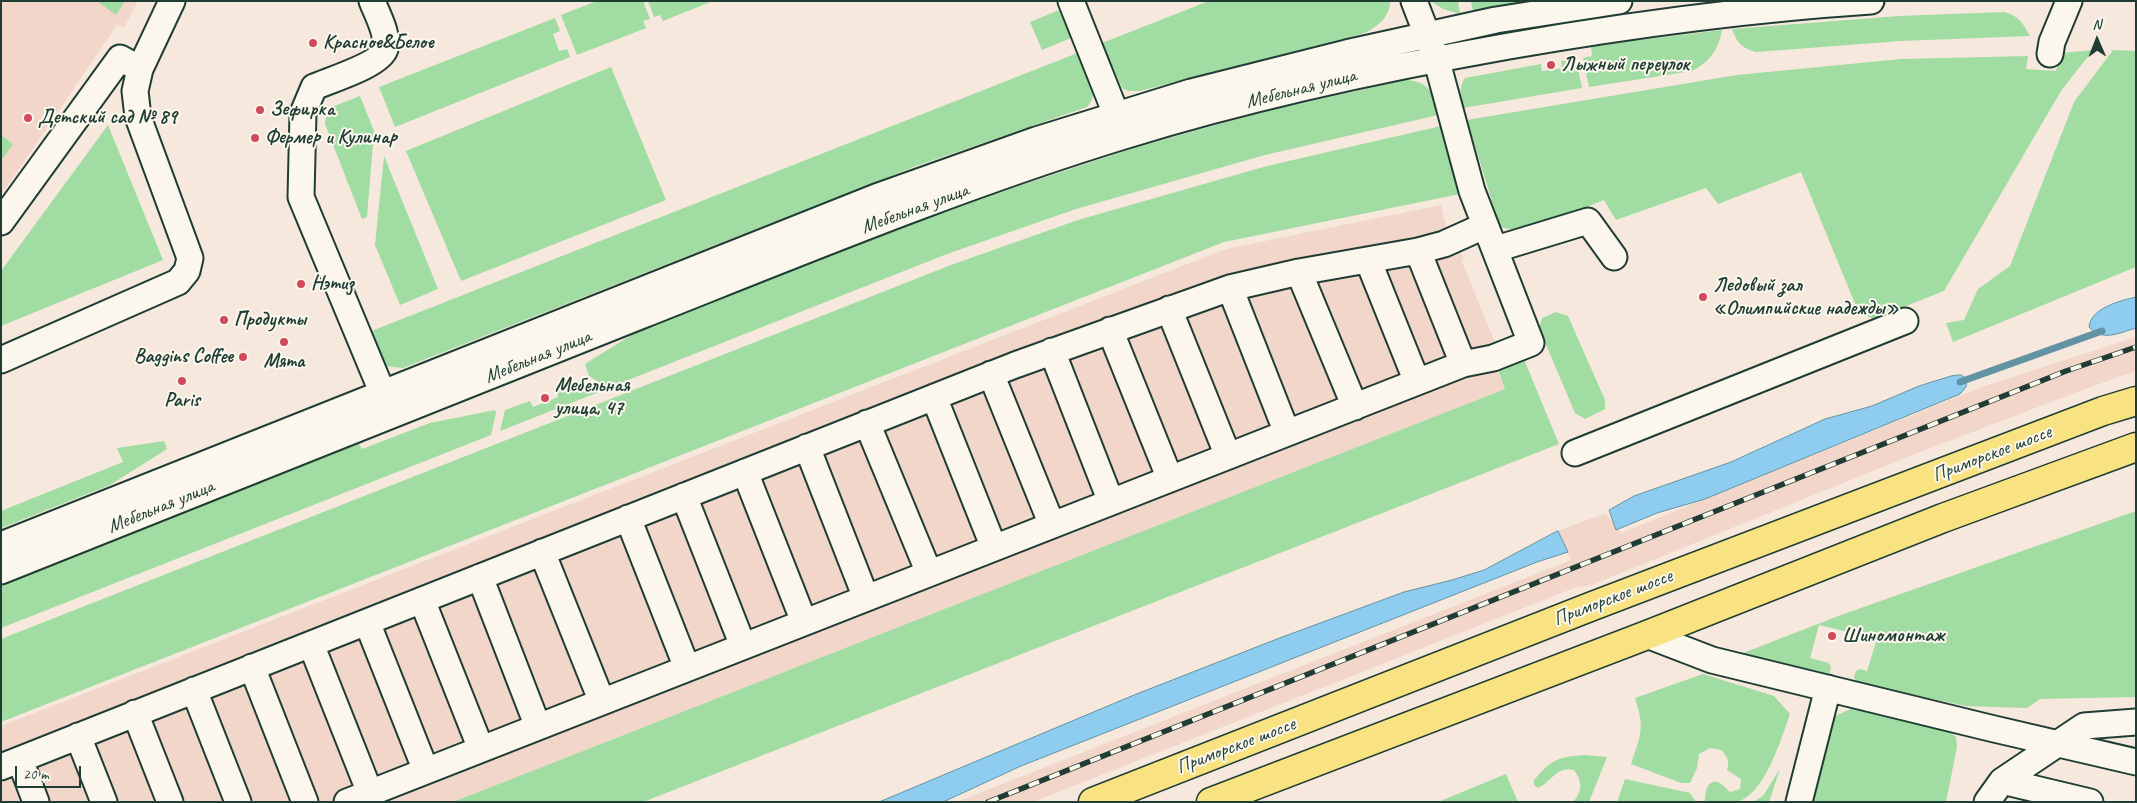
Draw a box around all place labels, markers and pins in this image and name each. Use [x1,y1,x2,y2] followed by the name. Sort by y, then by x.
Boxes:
[323,31,434,55] place label: Красное&Белое
[307,37,319,49] marker: Красное&Белое
[1561,53,1689,77] place label: Лыжный переулок
[1545,59,1557,71] marker: Лыжный переулок
[270,98,334,122] place label: Зефирка
[254,104,266,116] marker: Зефирка
[38,106,177,130] place label: Детский сад № 89
[22,112,34,124] marker: Детский сад № 89
[265,126,397,150] place label: Фермер и Кулинар
[249,132,261,144] marker: Фермер и Кулинар
[311,272,354,296] place label: Нэтиз
[1713,274,1899,321] place label: Ледовый зал «Олимпийские надежды»
[295,278,307,290] marker: Нэтиз
[1697,291,1709,303] marker: Ледовый зал «Олимпийские надежды»
[234,308,306,332] place label: Продукты
[218,314,230,326] marker: Продукты
[278,336,290,348] marker: Мята
[134,345,233,369] place label: Baggins Coffee
[263,350,305,374] place label: Мята
[237,351,249,363] marker: Baggins Coffee
[555,374,630,421] place label: Мебельная улица, 47
[176,375,188,387] marker: Paris
[164,389,200,413] place label: Paris
[539,392,551,404] marker: Мебельная улица, 47
[1842,624,1944,648] place label: Шиномонтаж
[1826,630,1838,642] marker: Шиномонтаж

